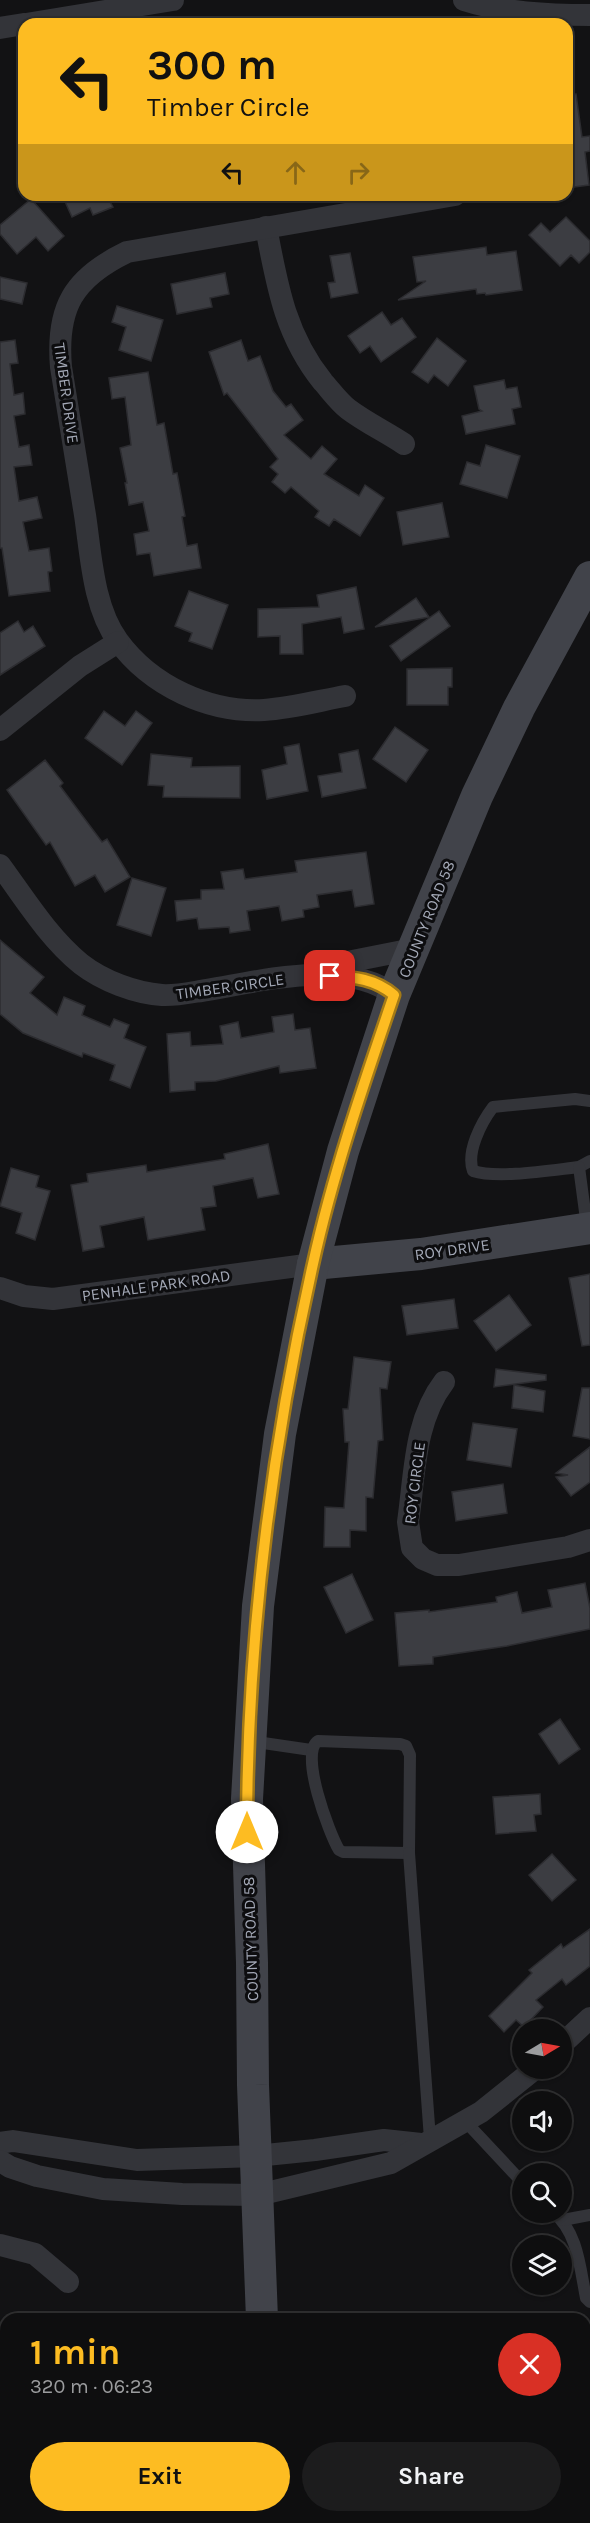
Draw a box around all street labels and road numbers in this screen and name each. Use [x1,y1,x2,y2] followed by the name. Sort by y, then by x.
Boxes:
[50,342,83,445] street label: TIMBER DRIVE
[394,858,459,981] street label: COUNTY ROAD 58
[175,970,285,1003] street label: TIMBER CIRCLE
[413,1235,491,1264] street label: ROY DRIVE
[81,1266,231,1305] street label: PENHALE PARK ROAD
[400,1441,429,1525] street label: ROY CIRCLE
[239,1876,262,2002] street label: COUNTY ROAD 58

